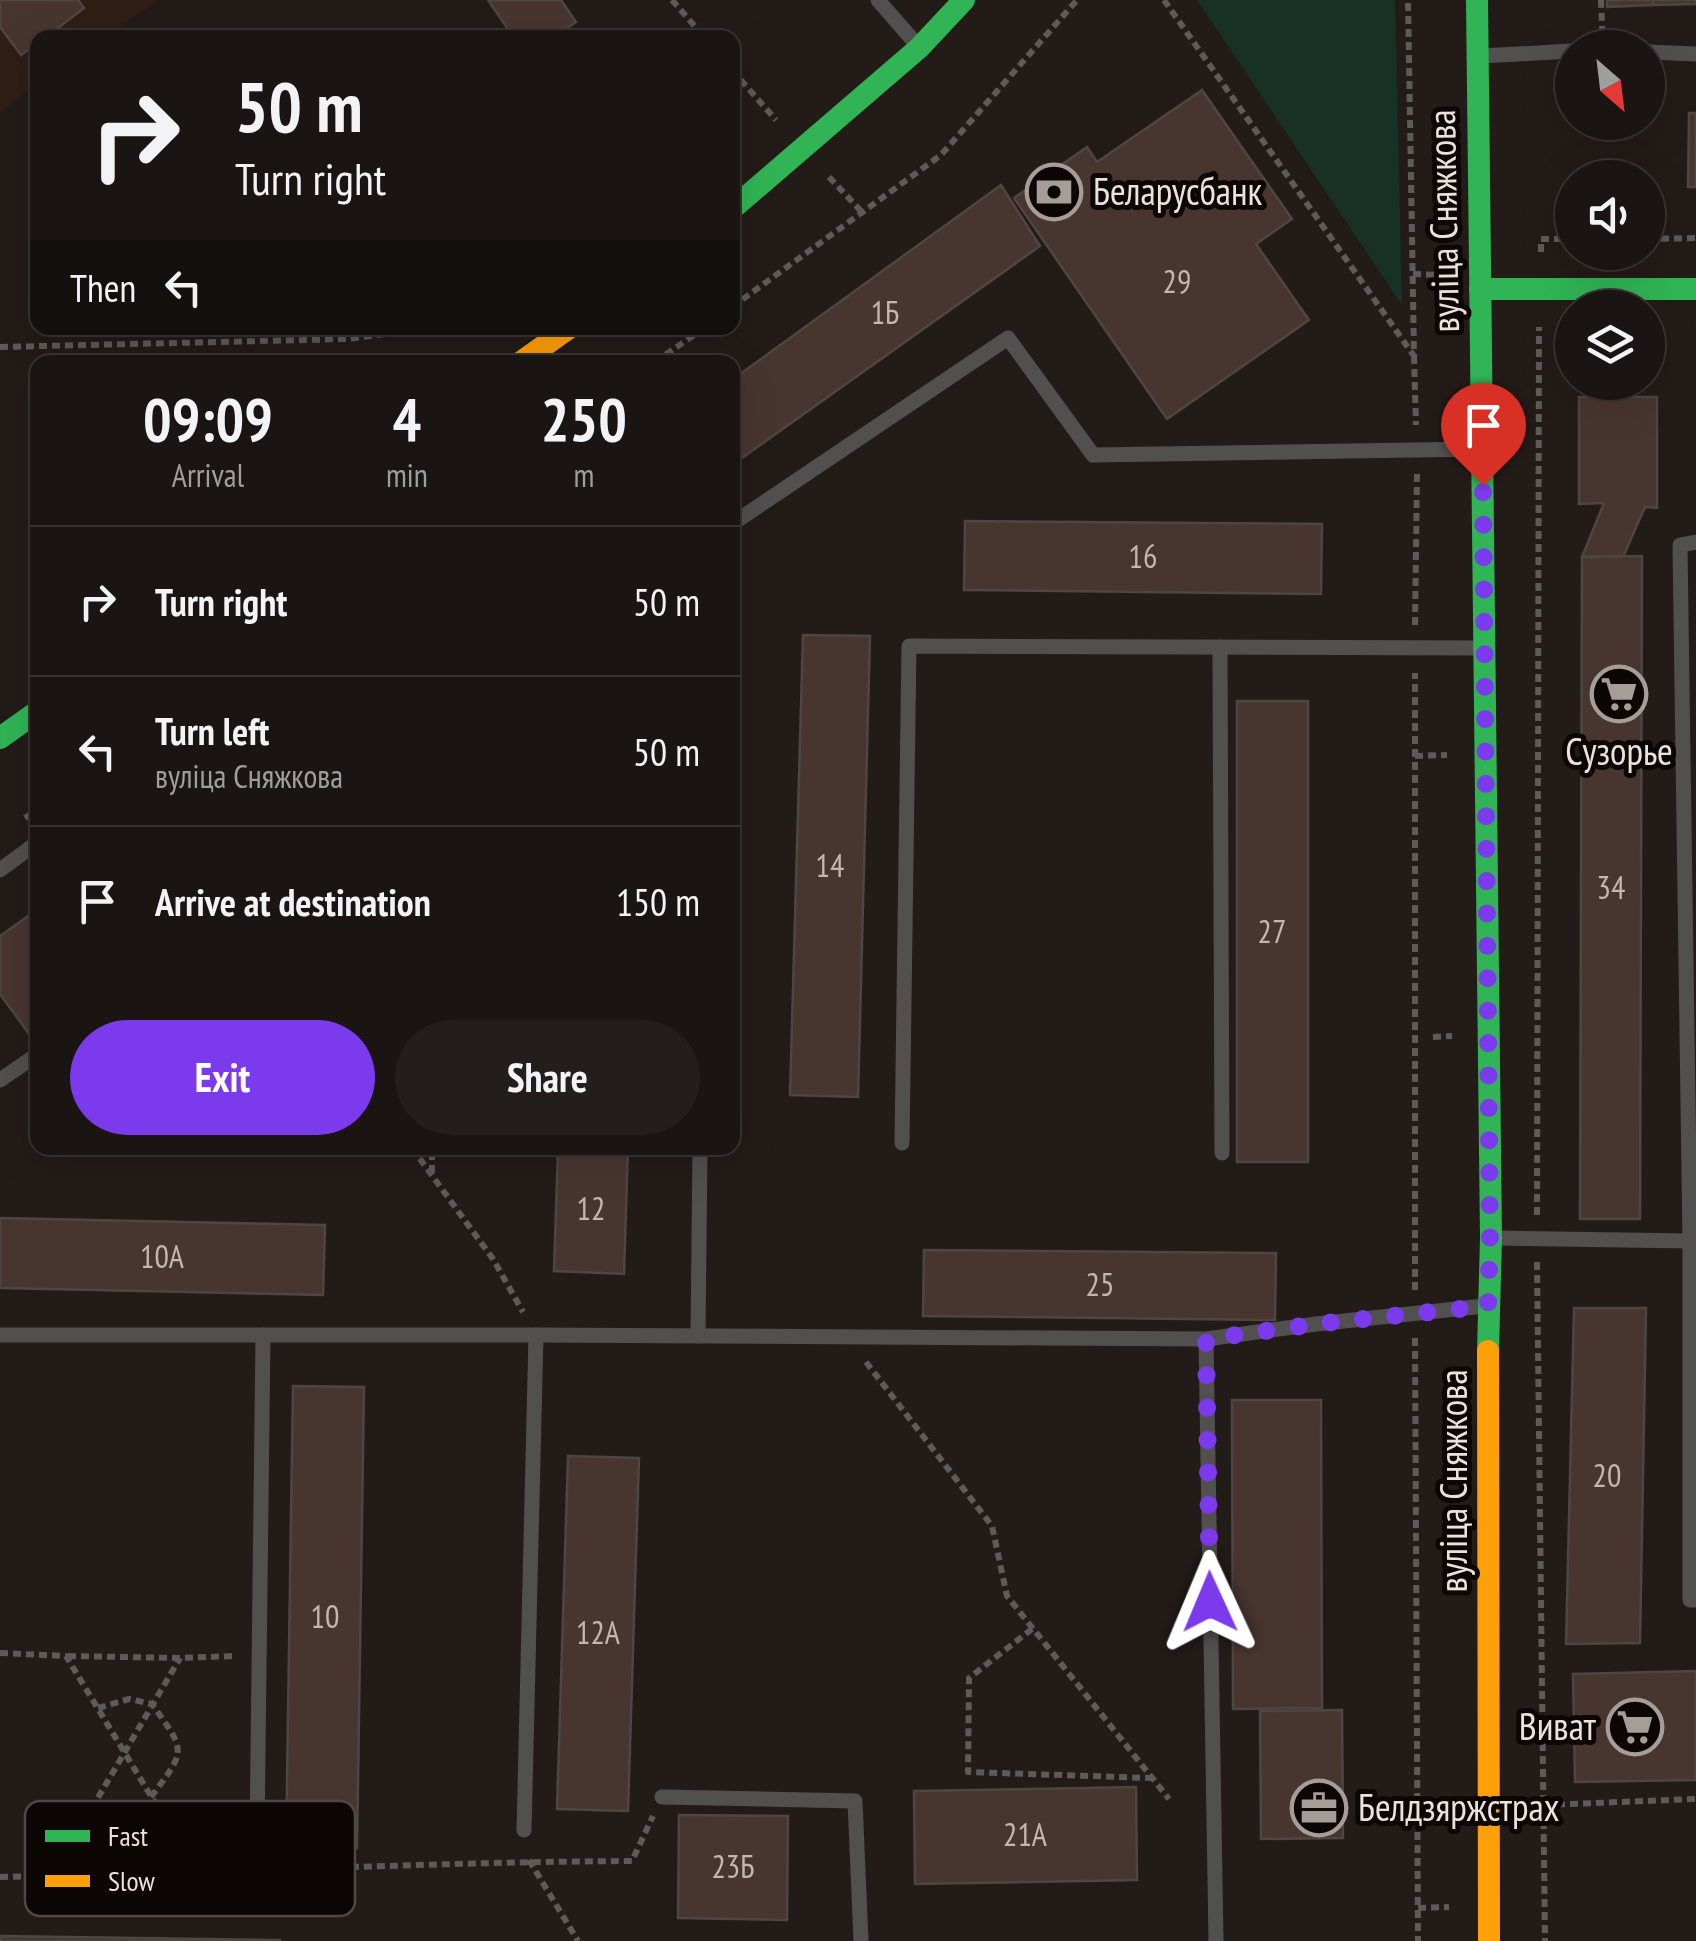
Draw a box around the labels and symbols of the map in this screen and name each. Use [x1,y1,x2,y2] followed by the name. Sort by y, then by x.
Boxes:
[1555,30,1665,140] north arrow
[1416,109,1469,333] street label: вуліца Сняжкова
[1024,162,1084,222] bank icon: Беларусбанк
[1093,166,1263,215] place label: Беларусбанк
[1163,260,1191,302] house number: 29
[871,291,899,333] house number: 1Б
[1441,383,1526,486] pin
[1129,535,1157,577] house number: 16
[1589,664,1649,724] supermarket icon: Сузорье
[1565,726,1673,775] place label: Сузорье
[816,844,844,886] house number: 14
[1597,866,1625,908] house number: 34
[1258,910,1286,952] house number: 27
[577,1187,605,1229] house number: 12
[140,1235,184,1277] house number: 10А
[1086,1263,1114,1305] house number: 25
[1428,1369,1477,1593] street label: вуліца Сняжкова
[1593,1454,1621,1496] house number: 20
[1158,1550,1262,1654] position arrow
[311,1595,339,1637] house number: 10
[576,1611,620,1653] house number: 12А
[1605,1697,1665,1757] supermarket icon: Виват
[1519,1701,1597,1750] place label: Виват
[1289,1778,1349,1838] office icon: Белдзяржстрах
[1358,1782,1559,1831] place label: Белдзяржстрах
[25,1801,355,1916] legend
[1003,1813,1047,1855] house number: 21А
[108,1817,148,1854] text: Fast
[711,1845,755,1887] house number: 23Б
[108,1862,155,1899] text: Slow

